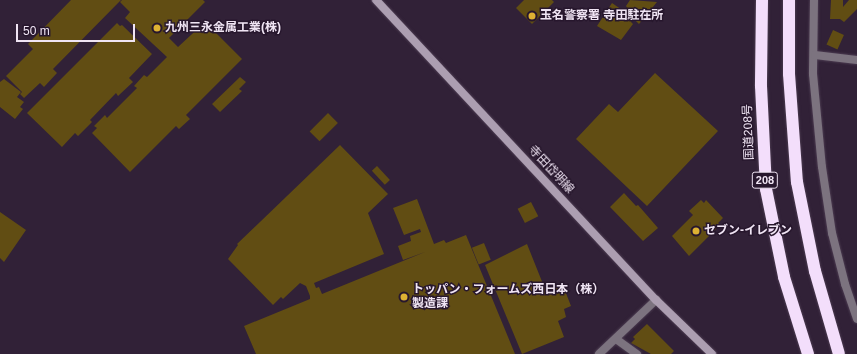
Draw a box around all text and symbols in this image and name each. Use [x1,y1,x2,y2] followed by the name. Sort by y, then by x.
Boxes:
[540,9,663,23] place label: 玉名警察署 寺田駐在所
[527,11,537,21] marker: 玉名警察署 寺田駐在所
[18,16,137,42] scale bar
[165,21,281,35] place label: 九州三永金属工業(株)
[152,23,162,33] marker: 九州三永金属工業(株)
[23,24,50,38] text: 50 m
[741,104,757,160] street label: 国道208号
[525,143,577,197] street label: 寺田岱明線
[751,171,779,189] road number: 208
[704,224,792,238] place label: セブン-イレブン
[691,226,701,236] marker: セブン-イレブン
[412,283,604,311] place label: トッパン・フォームズ西日本（株） 製造課
[399,292,409,302] marker: トッパン・フォームズ西日本（株） 製造課

